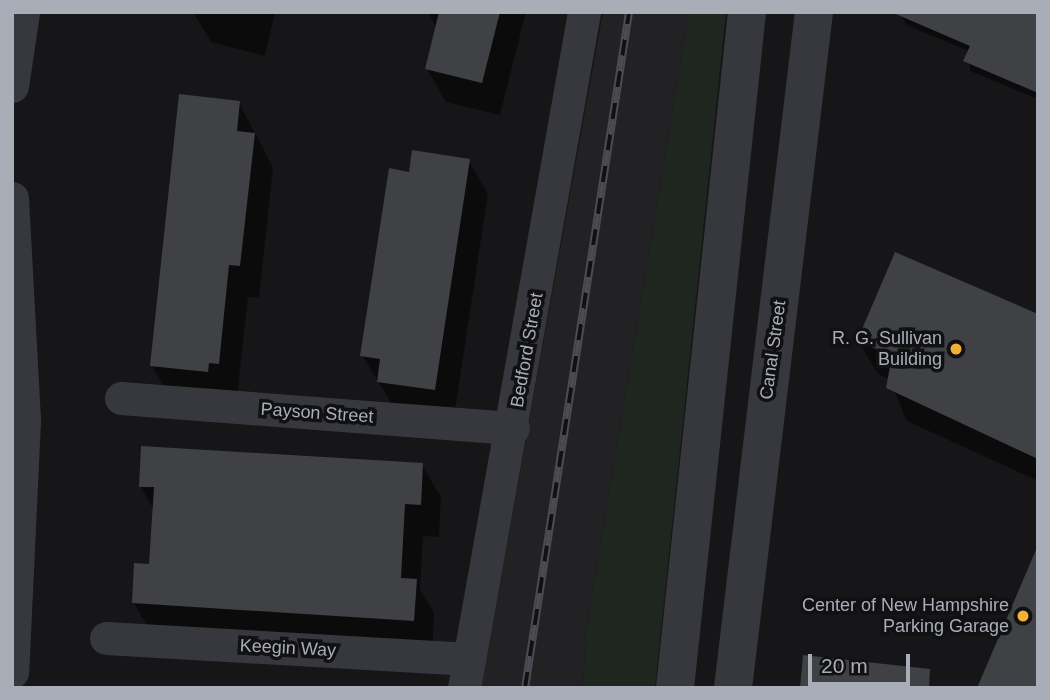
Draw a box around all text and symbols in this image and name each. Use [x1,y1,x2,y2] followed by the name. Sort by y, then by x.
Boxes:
[506,291,548,409] street label: Bedford Street
[755,299,791,401] street label: Canal Street
[832,328,942,370] place label: R. G. Sullivan Building
[948,341,964,357] marker: R. G. Sullivan Building
[260,398,374,428] street label: Payson Street
[802,595,1009,638] place label: Center of New Hampshire Parking Garage
[1015,608,1031,624] marker: Center of New Hampshire Parking Garage
[239,635,337,661] street label: Keegin Way
[812,640,914,684] scale bar
[821,654,868,677] text: 20 m

